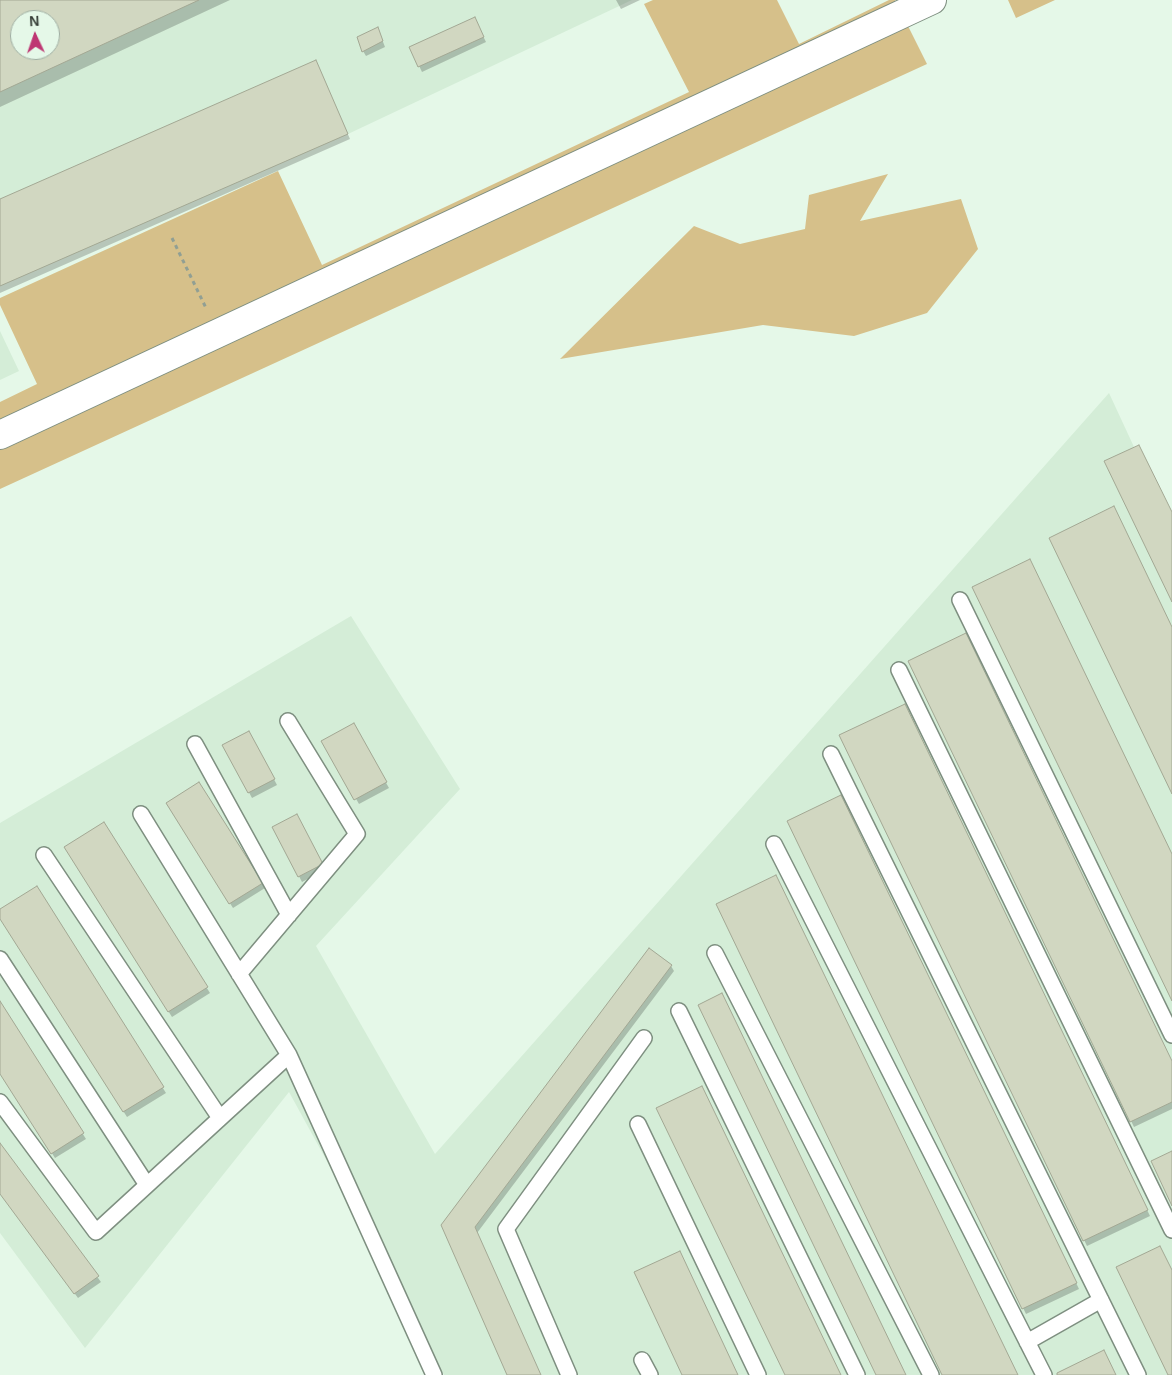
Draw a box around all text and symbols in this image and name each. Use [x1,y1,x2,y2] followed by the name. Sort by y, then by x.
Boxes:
[10,10,60,60] north arrow
[29,13,40,29] text: N

